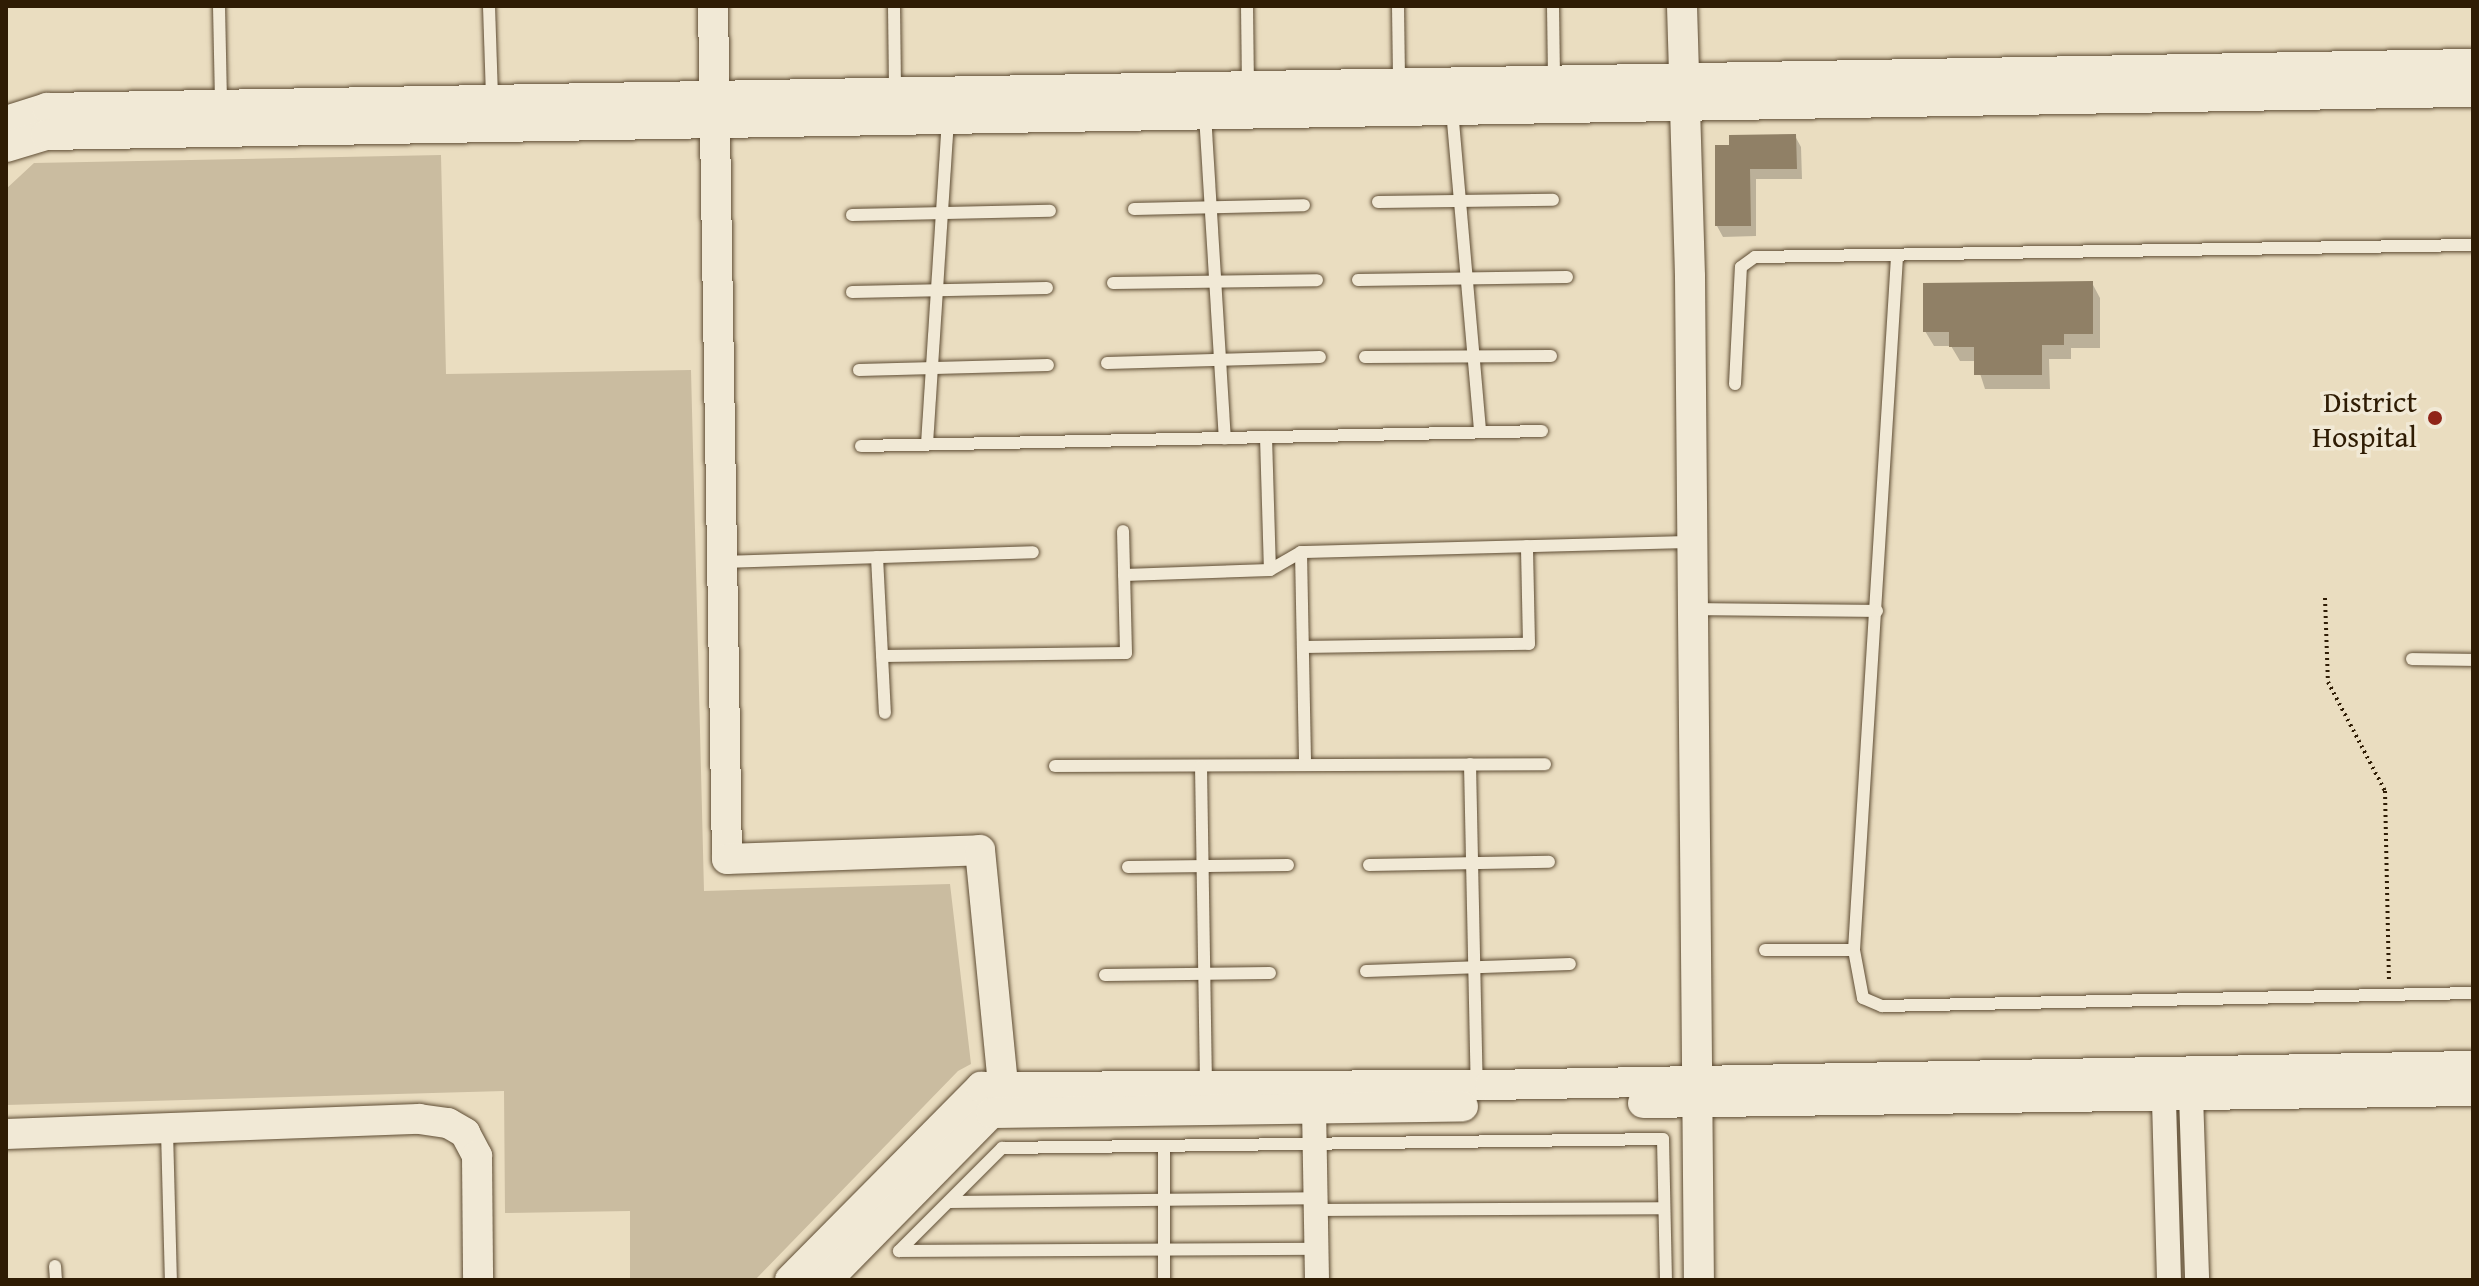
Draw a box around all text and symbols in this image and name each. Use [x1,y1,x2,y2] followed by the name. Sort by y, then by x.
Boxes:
[2312,383,2417,454] place label: District Hospital
[2424,407,2446,429] marker: District Hospital

